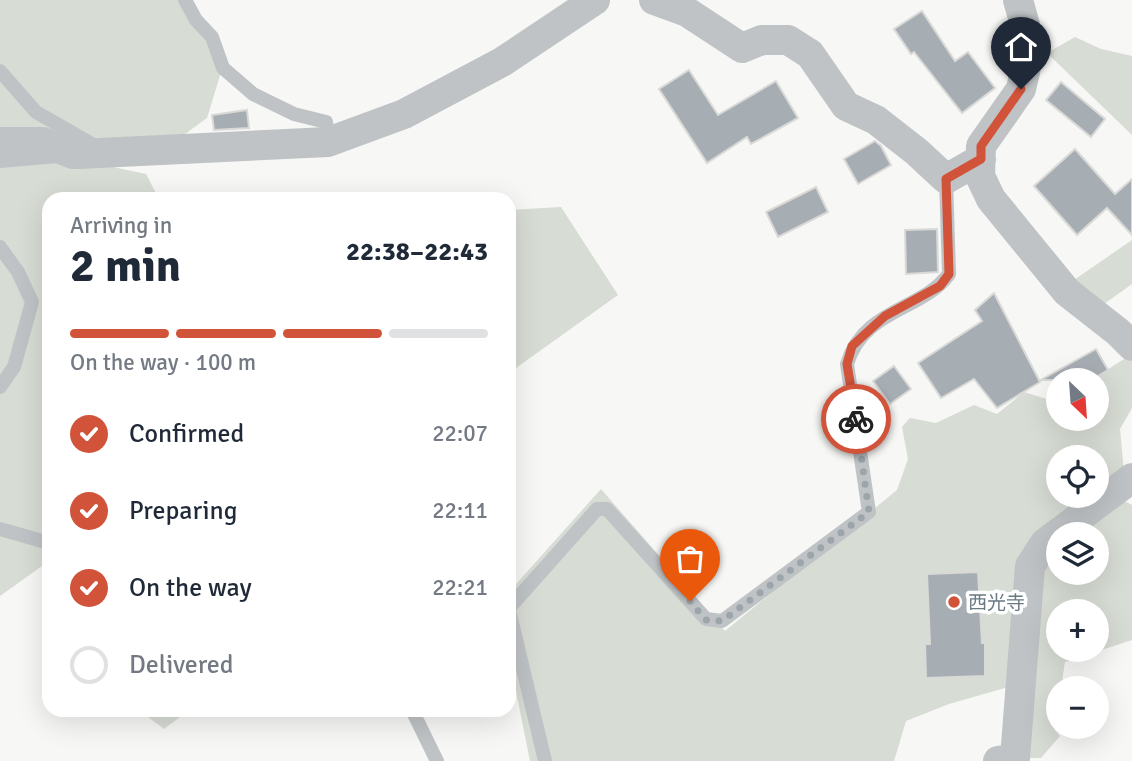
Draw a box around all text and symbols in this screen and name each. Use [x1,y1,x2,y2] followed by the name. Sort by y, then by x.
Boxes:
[991,17,1051,89] pin
[1002,28,1040,66] icon: home
[70,211,172,240] text: Arriving in
[346,236,488,268] text: 22:38–22:43
[70,238,181,294] text: 2 min
[70,348,256,377] text: On the way · 100 m
[1046,368,1110,430] north arrow
[1046,368,1109,739] map controls
[821,384,891,454] courier
[837,400,875,438] icon: bike
[70,415,108,453] icon: check
[129,418,244,450] text: Confirmed
[432,419,488,448] text: 22:07
[1046,445,1109,508] button: locate
[70,492,108,530] icon: check
[129,495,237,527] text: Preparing
[432,496,488,525] text: 22:11
[1046,522,1109,585] button: layers
[660,529,720,601] pin
[671,540,709,578] icon: bag
[70,569,108,607] icon: check
[129,572,252,604] text: On the way
[432,573,488,602] text: 22:21
[968,591,1025,615] place label: 西光寺
[946,594,962,610] marker: 西光寺
[1046,599,1109,662] button: +
[129,649,234,681] text: Delivered
[1046,676,1109,739] button: −

